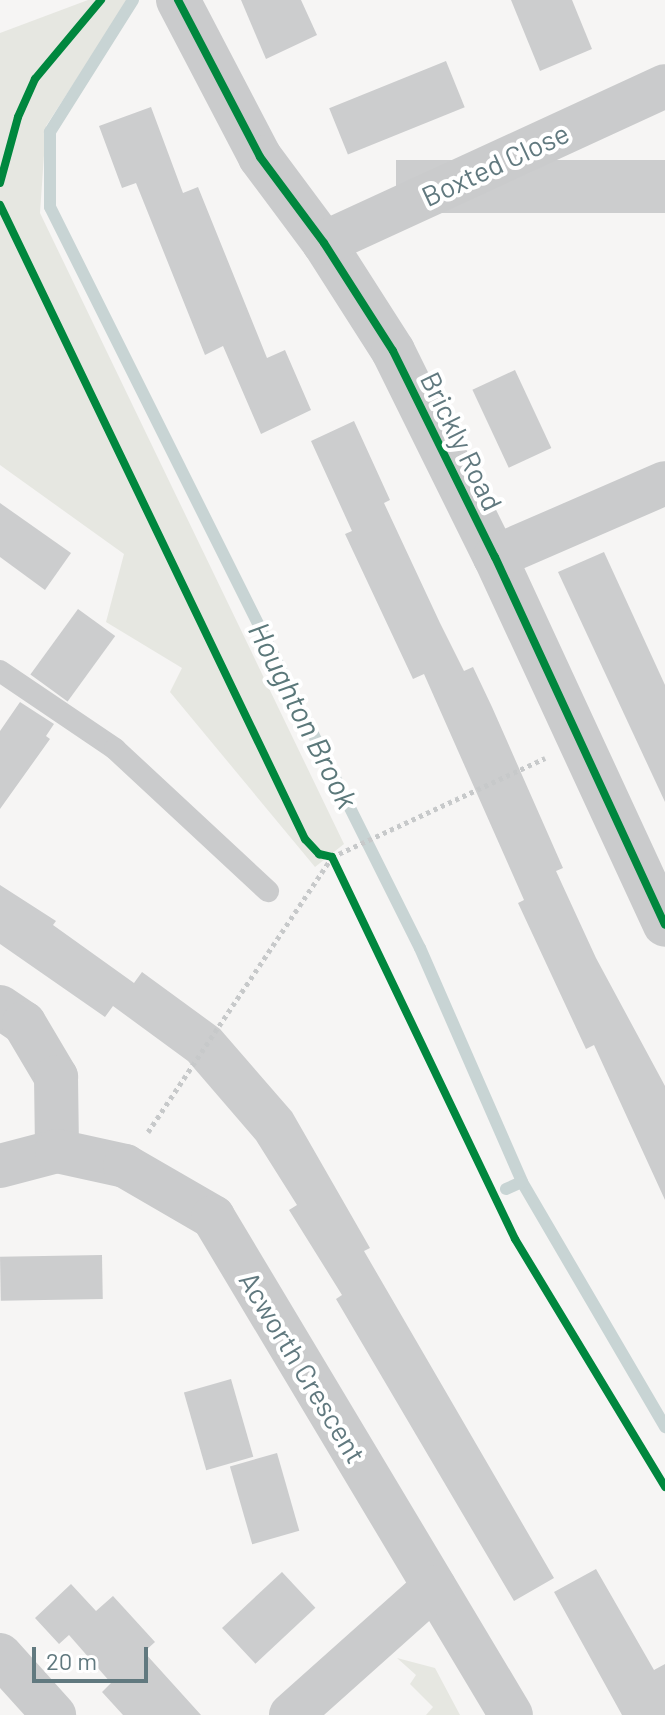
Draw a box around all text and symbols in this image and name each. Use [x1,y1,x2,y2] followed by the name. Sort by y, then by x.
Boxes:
[416,115,574,213] street label: Boxted Close
[414,366,510,516] street label: Brickly Road
[242,616,366,814] water label: Houghton Brook
[233,1265,373,1469] street label: Acworth Crescent
[36,1631,152,1681] scale bar
[46,1646,97,1675] text: 20 m

